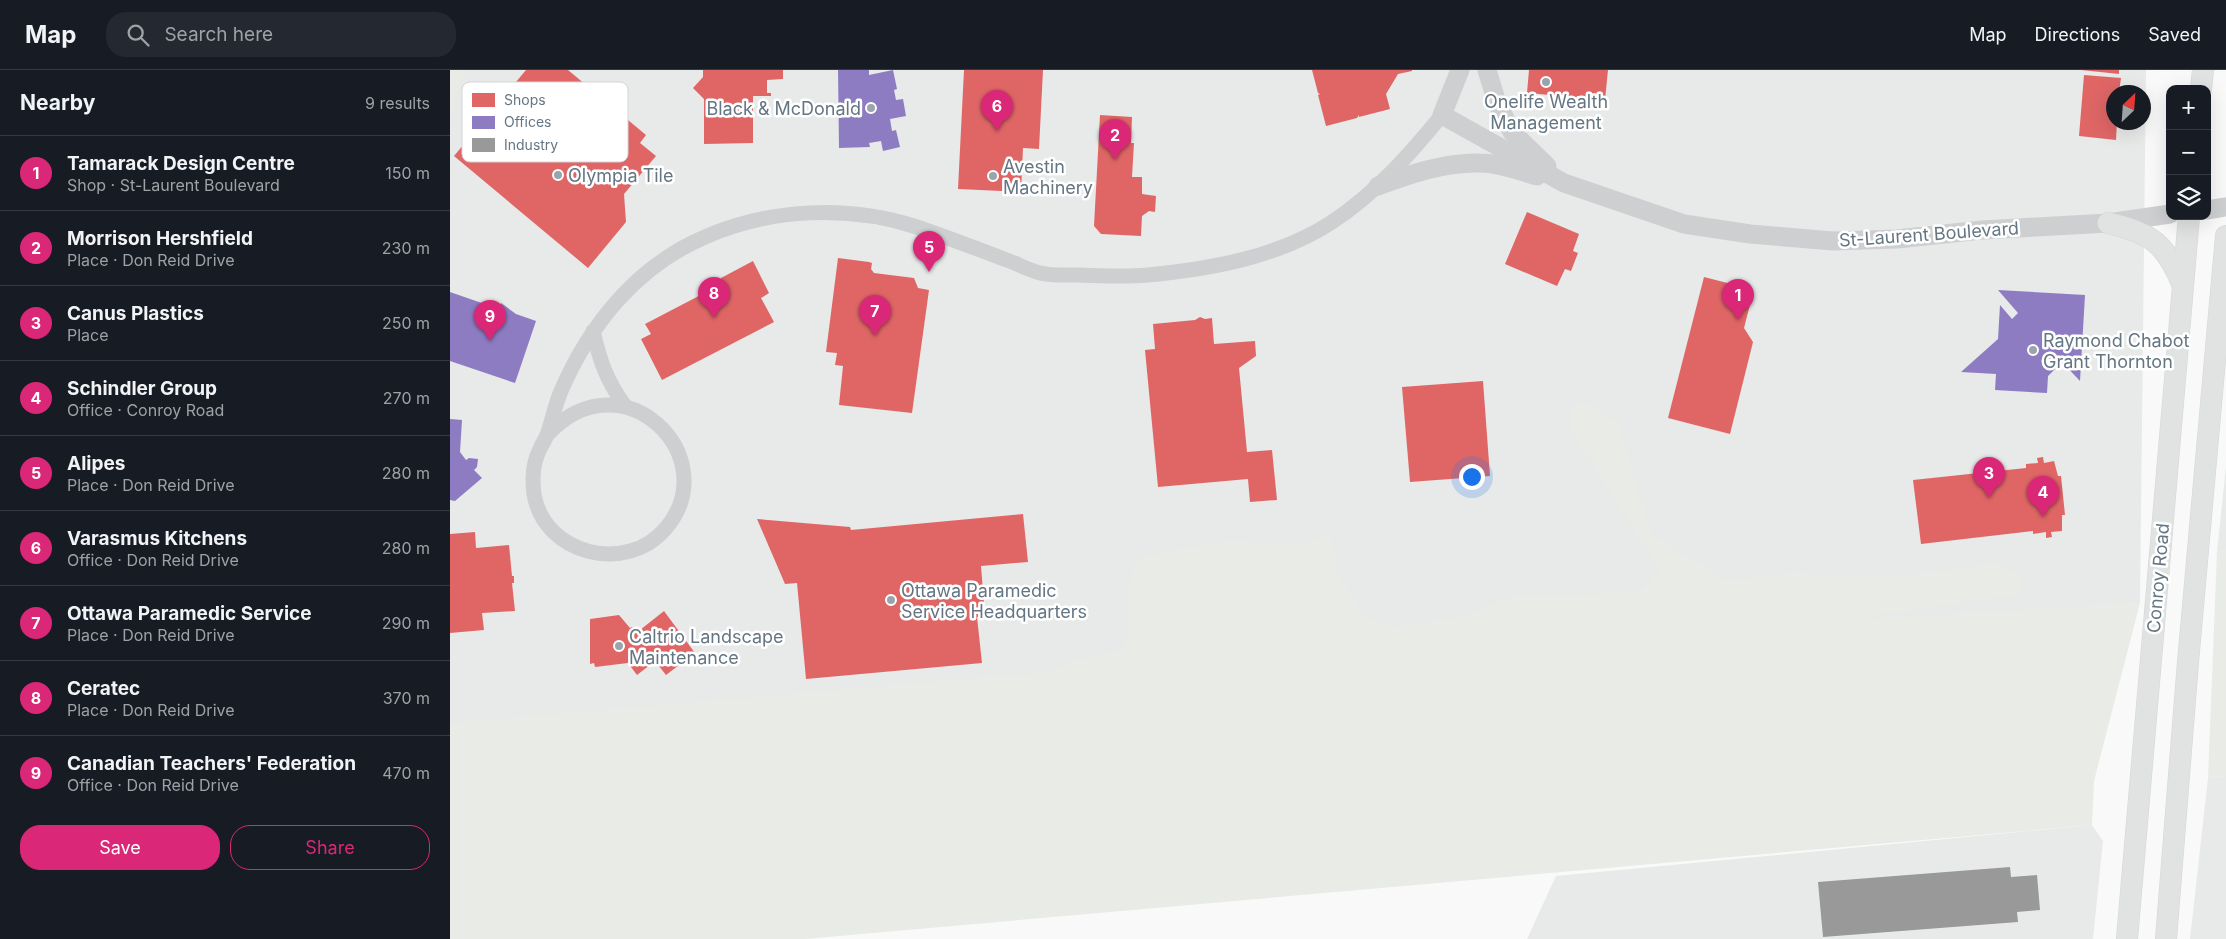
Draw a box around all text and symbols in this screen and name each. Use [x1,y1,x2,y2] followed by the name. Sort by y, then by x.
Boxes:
[106,12,456,57] search box
[25,20,76,49] text: Map
[124,21,152,49] icon: search
[164,23,273,46] text: Search here
[1969,24,2007,45] text: Map
[2035,24,2120,45] text: Directions
[2148,24,2201,45] text: Saved
[1540,76,1552,88] marker: Onelife Wealth Management
[462,82,628,162] legend
[2106,85,2151,130] north arrow
[2166,85,2211,220] map controls
[2166,85,2211,130] button: +
[20,90,95,115] text: Nearby
[981,90,1013,131] pin: 6
[504,91,546,108] text: Shops
[1484,91,1608,133] place label: Onelife Wealth Management
[365,93,430,113] text: 9 results
[706,98,861,119] place label: Black & McDonald
[865,102,877,114] marker: Black & McDonald
[504,113,551,130] text: Offices
[1099,119,1131,160] pin: 2
[2166,130,2211,175] button: −
[504,136,558,153] text: Industry
[67,152,295,175] text: Tamarack Design Centre
[1003,156,1093,198] place label: Avestin Machinery
[33,163,39,183] text: 1
[385,163,430,183] text: 150 m
[568,165,673,186] place label: Olympia Tile
[552,169,564,181] marker: Olympia Tile
[987,170,999,182] marker: Avestin Machinery
[67,175,280,195] text: Shop · St-Laurent Boulevard
[2166,175,2211,220] button: layers
[1838,217,2020,251] street label: St-Laurent Boulevard
[67,227,253,250] text: Morrison Hershfield
[913,231,945,272] pin: 5
[31,238,41,258] text: 2
[382,238,430,258] text: 230 m
[67,250,235,270] text: Place · Don Reid Drive
[698,277,730,318] pin: 8
[1722,279,1754,320] pin: 1
[859,295,891,336] pin: 7
[474,300,506,341] pin: 9
[67,302,204,325] text: Canus Plastics
[31,313,41,333] text: 3
[382,313,430,333] text: 250 m
[67,325,109,345] text: Place
[2043,330,2189,372] place label: Raymond Chabot Grant Thornton
[2027,344,2039,356] marker: Raymond Chabot Grant Thornton
[67,377,217,400] text: Schindler Group
[31,388,41,408] text: 4
[383,388,430,408] text: 270 m
[67,400,224,420] text: Office · Conroy Road
[67,452,125,475] text: Alipes
[1973,457,2005,498] pin: 3
[31,463,41,483] text: 5
[382,463,430,483] text: 280 m
[1459,464,1485,490] your location
[67,475,235,495] text: Place · Don Reid Drive
[2027,476,2059,517] pin: 4
[2143,522,2173,634] street label: Conroy Road
[67,527,247,550] text: Varasmus Kitchens
[31,538,41,558] text: 6
[382,538,430,558] text: 280 m
[67,550,239,570] text: Office · Don Reid Drive
[901,580,1087,622] place label: Ottawa Paramedic Service Headquarters
[885,594,897,606] marker: Ottawa Paramedic Service Headquarters
[67,602,312,625] text: Ottawa Paramedic Service
[31,613,41,633] text: 7
[382,613,430,633] text: 290 m
[67,625,235,645] text: Place · Don Reid Drive
[629,626,784,668] place label: Caltrio Landscape Maintenance
[613,640,625,652] marker: Caltrio Landscape Maintenance
[67,677,140,700] text: Ceratec
[31,688,41,708] text: 8
[383,688,430,708] text: 370 m
[67,700,235,720] text: Place · Don Reid Drive
[67,752,356,775] text: Canadian Teachers' Federation
[31,763,41,783] text: 9
[382,763,430,783] text: 470 m
[67,775,239,795] text: Office · Don Reid Drive
[20,825,220,870] button: Save
[230,825,430,870] button: Share

